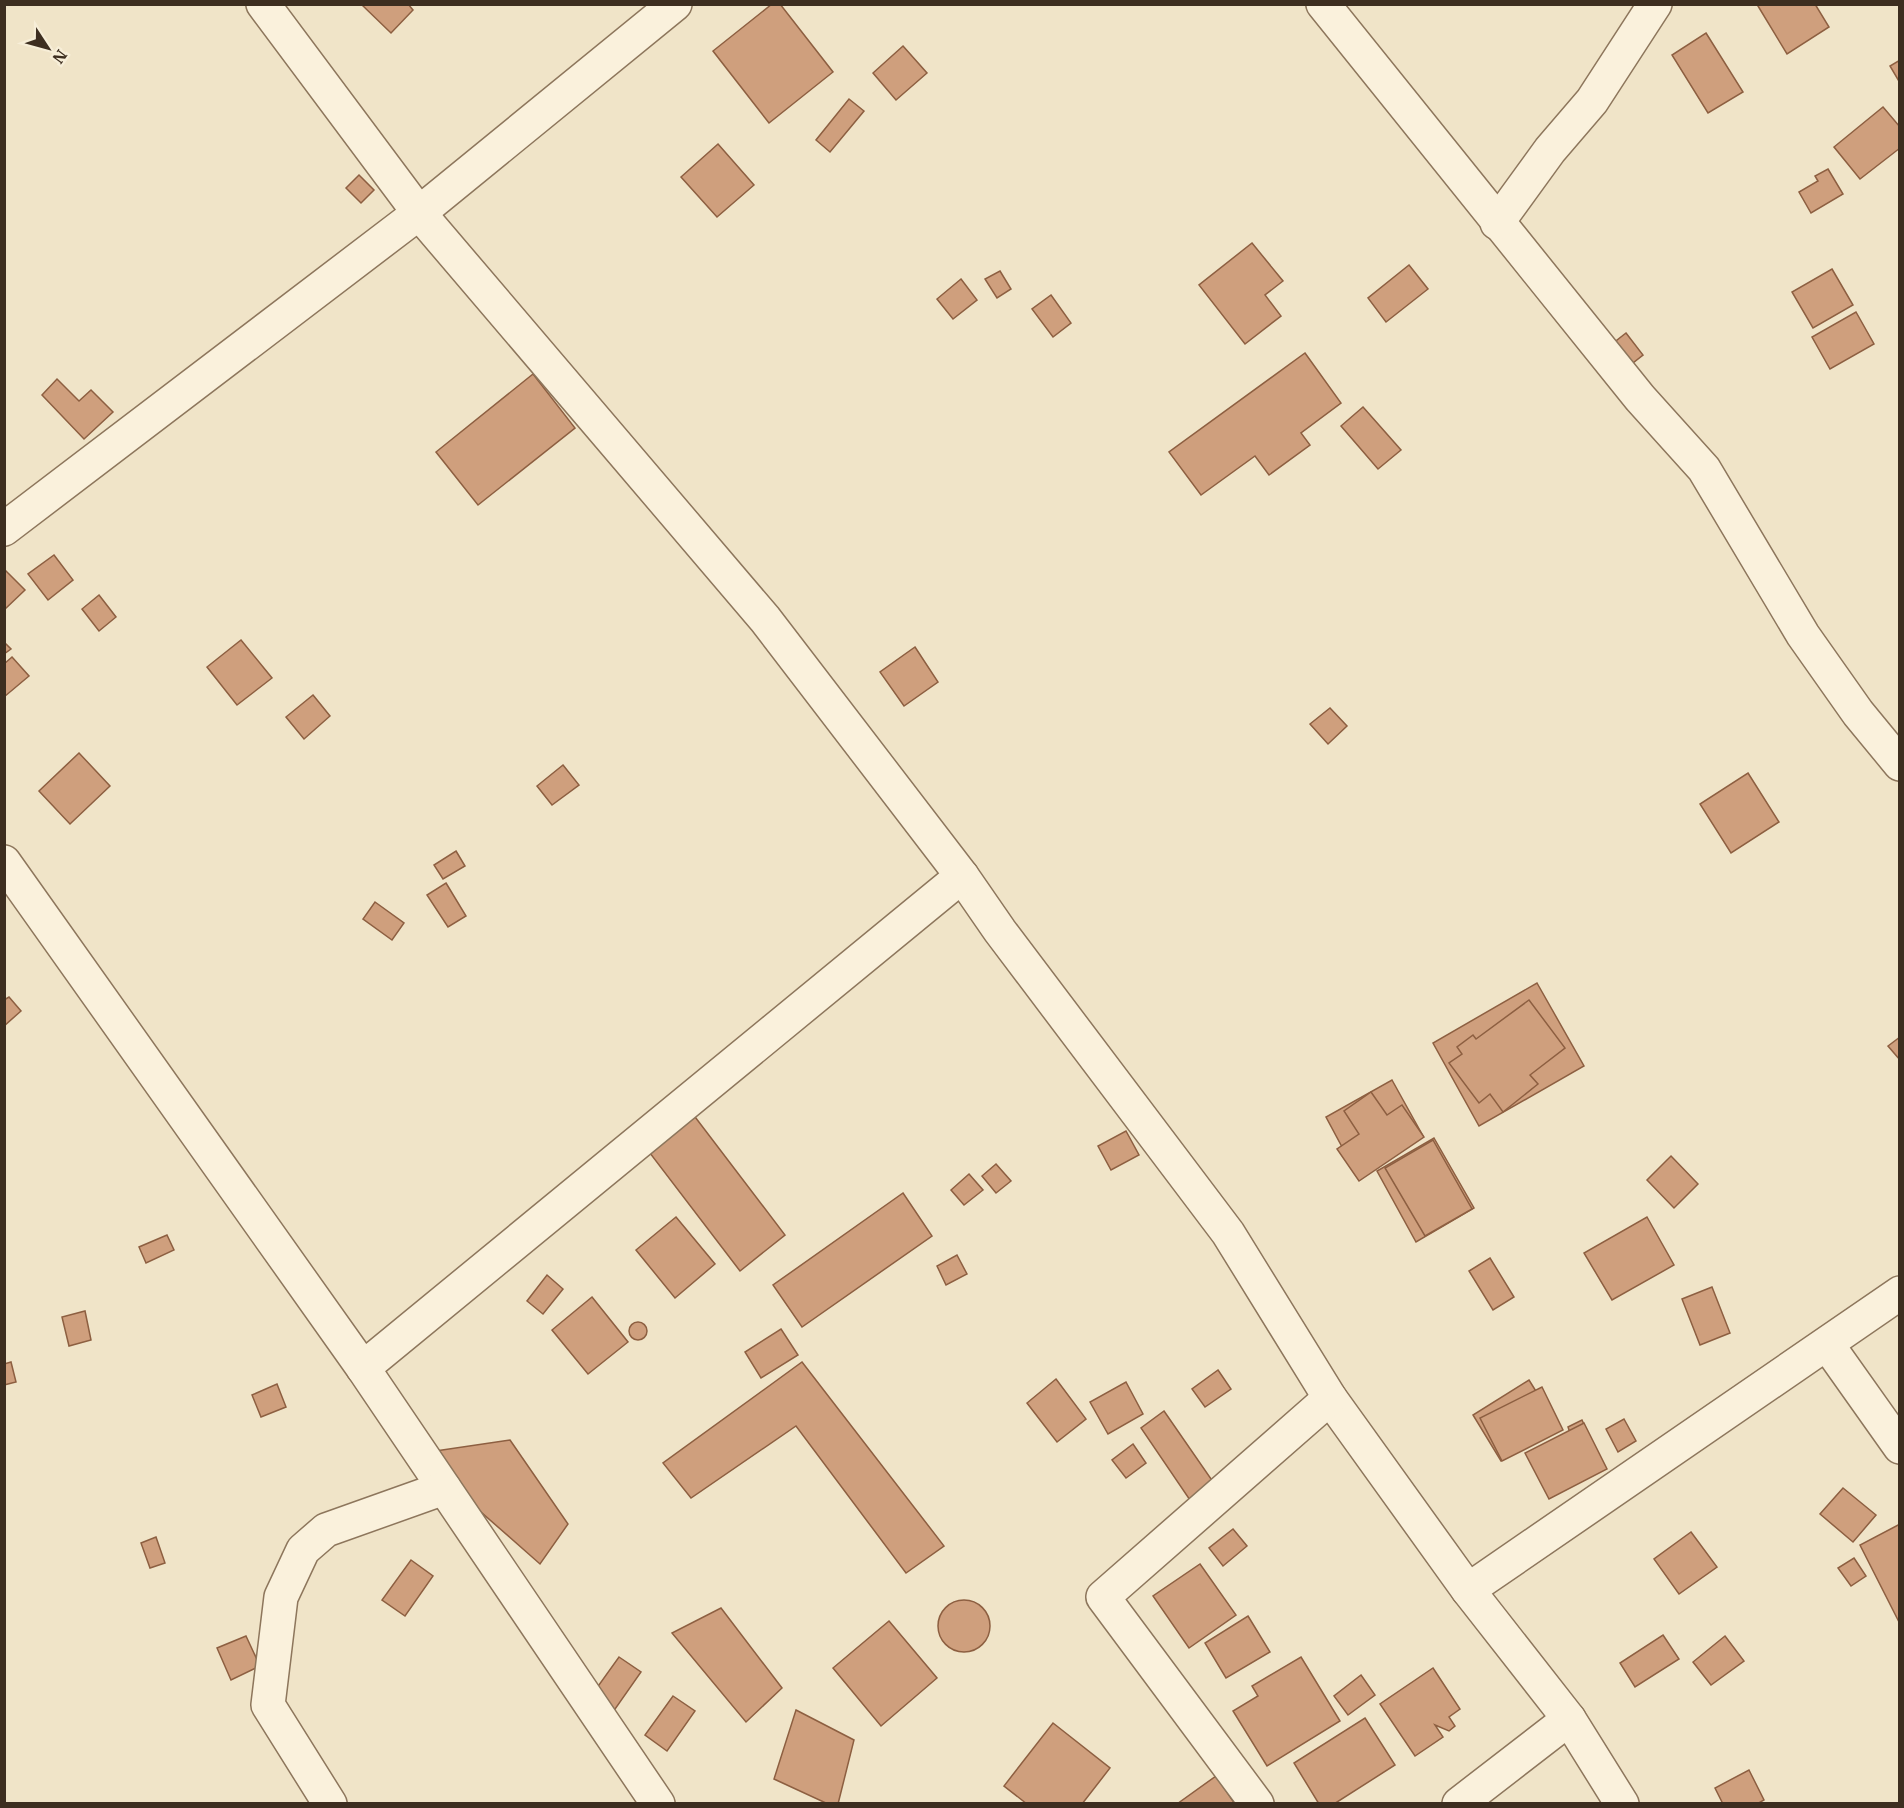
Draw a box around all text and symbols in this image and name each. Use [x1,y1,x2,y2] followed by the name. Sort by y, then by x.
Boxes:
[18,18,78,78] north arrow
[48,46,72,68] text: N

